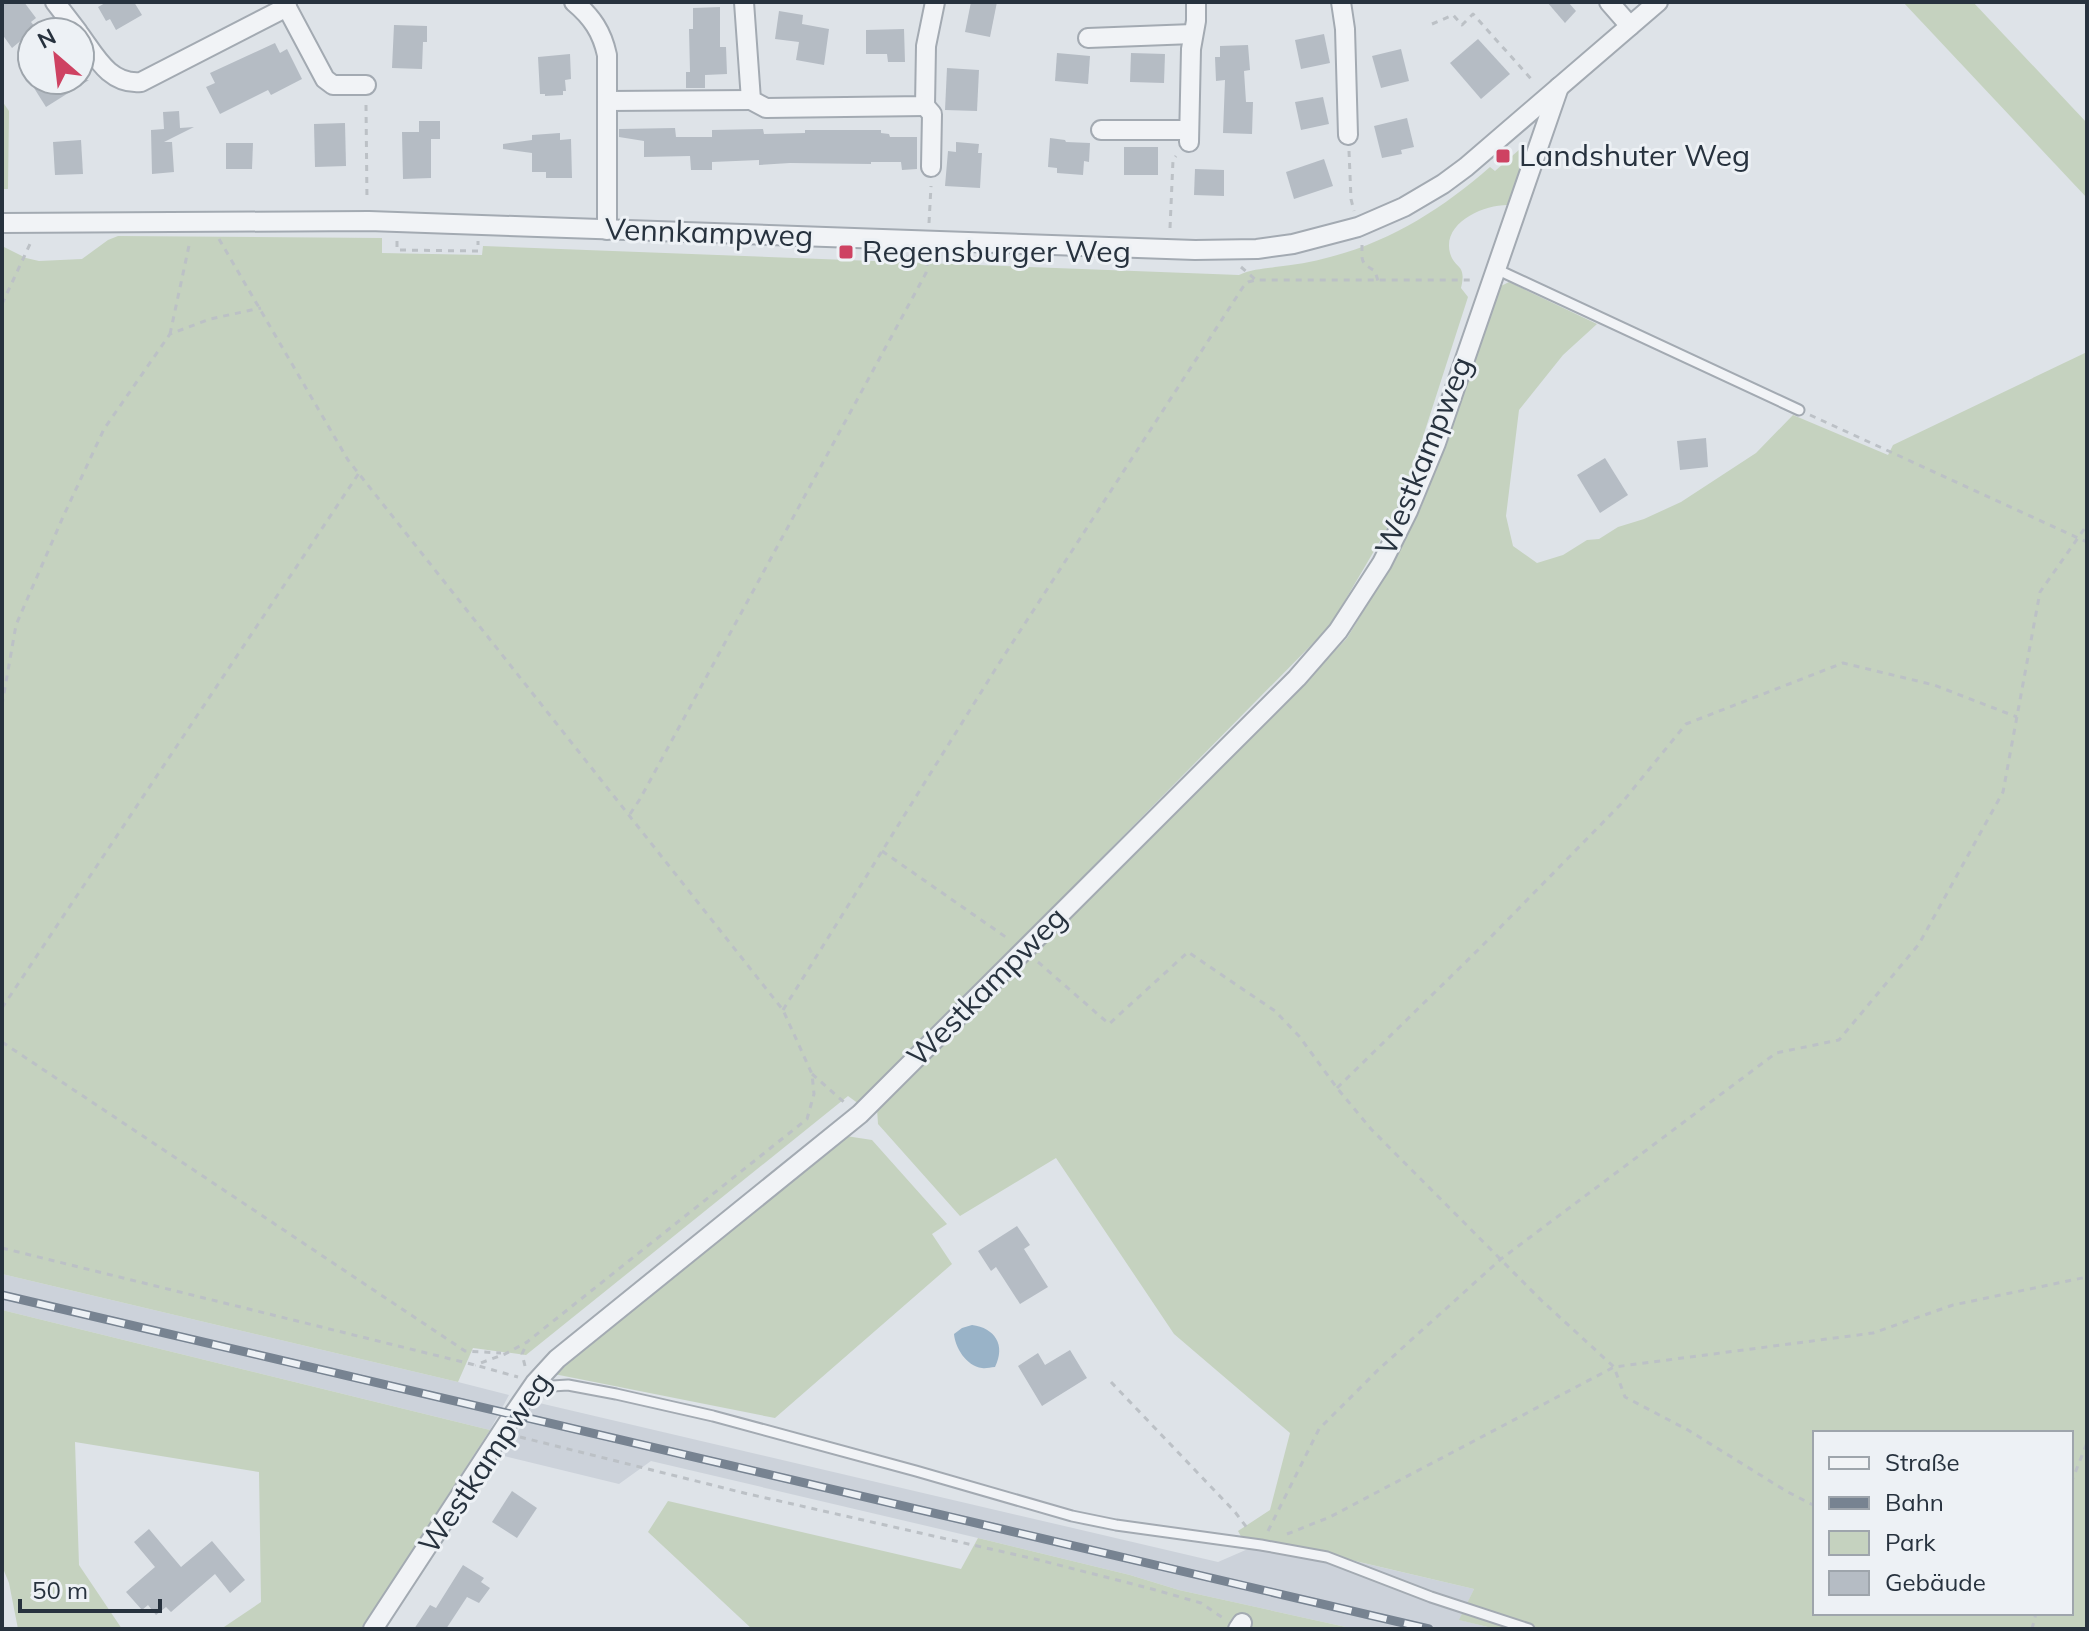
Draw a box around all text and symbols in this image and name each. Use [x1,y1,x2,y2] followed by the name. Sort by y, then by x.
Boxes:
[16,16,96,96] north arrow
[33,22,61,55] text: N
[1519,136,1750,174] place label: Landshuter Weg
[1494,147,1512,165] marker: Landshuter Weg
[604,209,814,255] street label: Vennkampweg
[862,232,1131,270] place label: Regensburger Weg
[837,243,855,261] marker: Regensburger Weg
[1366,351,1480,560] street label: Westkampweg
[898,898,1074,1074] street label: Westkampweg
[409,1364,559,1560] street label: Westkampweg
[1813,1431,2073,1615] legend
[1885,1447,1960,1477] text: Straße
[1885,1487,1944,1517] text: Bahn
[1885,1527,1936,1557] text: Park
[20,1563,160,1613] scale bar
[1885,1567,1986,1597] text: Gebäude
[32,1575,88,1605] text: 50 m

